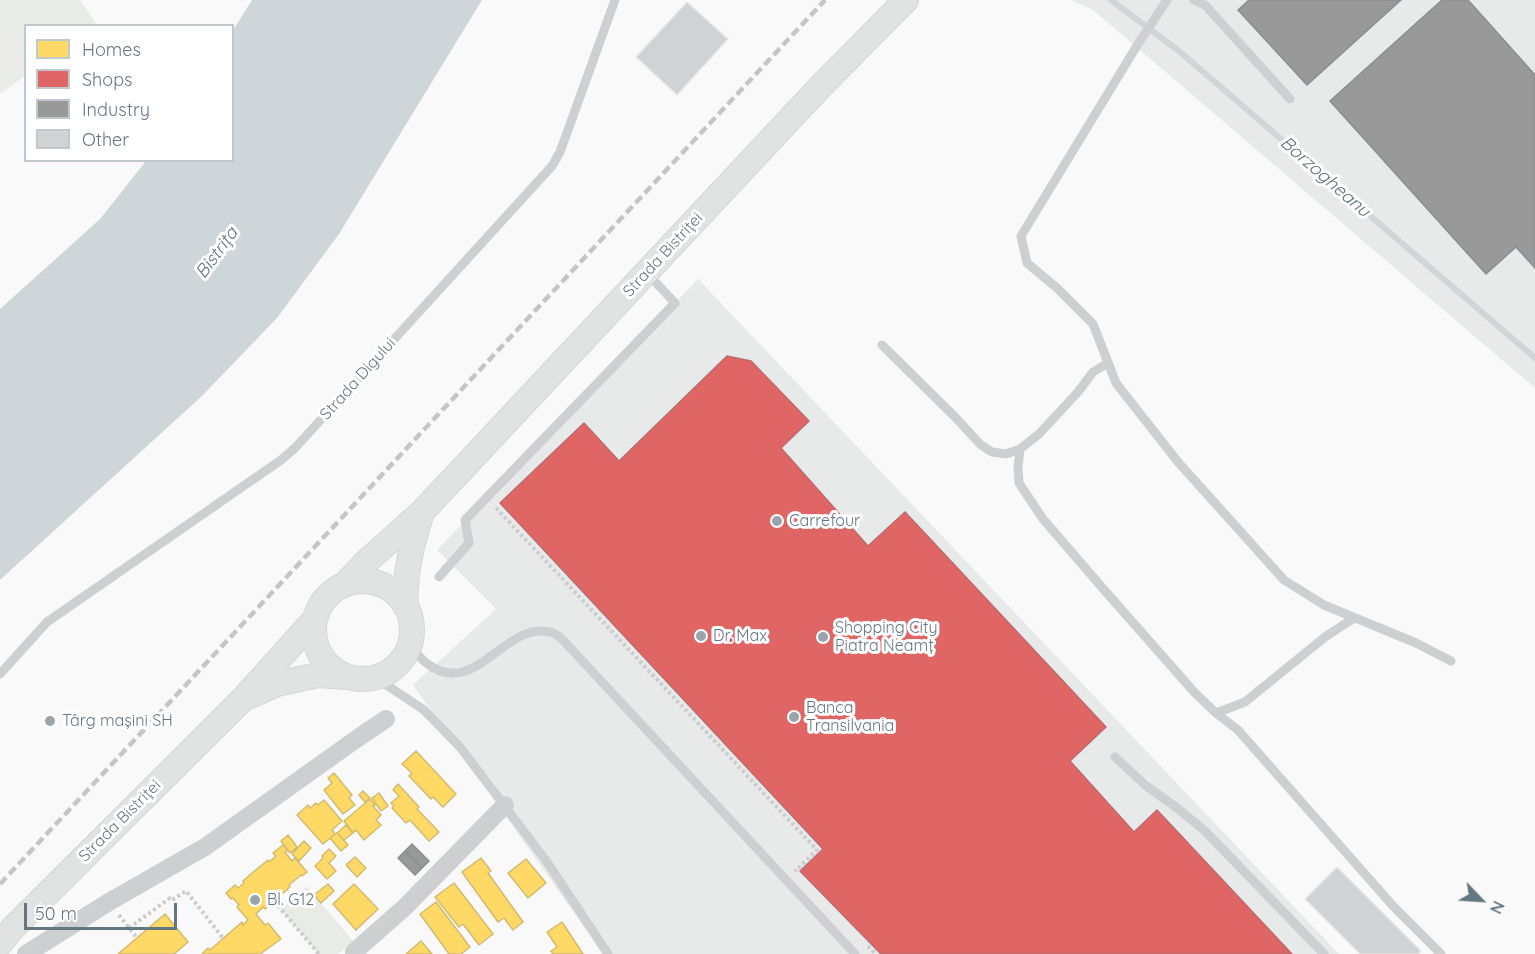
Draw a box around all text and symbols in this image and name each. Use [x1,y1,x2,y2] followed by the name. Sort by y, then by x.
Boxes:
[24,24,234,162] legend
[82,38,141,61] text: Homes
[82,68,133,91] text: Shops
[82,98,150,121] text: Industry
[82,128,129,151] text: Other
[1276,132,1374,222] water label: Borzogheanu
[619,209,707,301] street label: Strada Bistriței
[191,223,243,283] water label: Bistrița
[316,334,400,424] street label: Strada Digului
[789,511,860,531] place label: Carrefour
[770,514,784,528] marker: Carrefour
[835,618,938,656] place label: Shopping City Piatra Neamț
[713,626,767,646] place label: Dr. Max
[694,629,708,643] marker: Dr. Max
[816,630,830,644] marker: Shopping City Piatra Neamț
[806,698,894,736] place label: Banca Transilvania
[787,710,801,724] marker: Banca Transilvania
[62,711,173,731] place label: Târg mașini SH
[43,714,57,728] marker: Târg mașini SH
[75,776,165,866] street label: Strada Bistriței
[1451,870,1511,930] north arrow
[267,890,314,910] place label: Bl. G12
[27,891,180,929] scale bar
[248,893,262,907] marker: Bl. G12
[1486,898,1509,917] text: N
[35,902,77,925] text: 50 m

